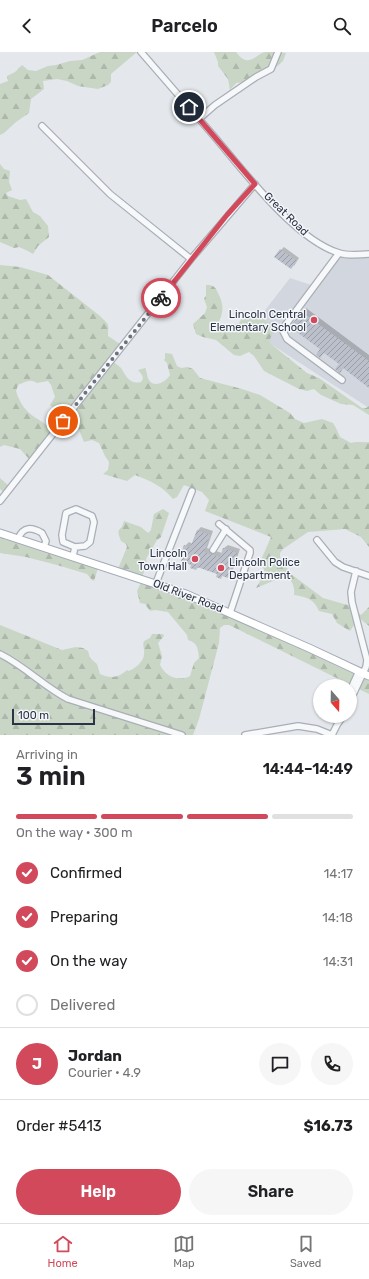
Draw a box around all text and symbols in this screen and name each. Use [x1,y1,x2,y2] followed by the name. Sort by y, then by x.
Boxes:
[16,15,38,37] icon: back
[151,15,218,37] text: Parcelo
[331,15,353,37] icon: search
[172,90,206,124] pin
[178,96,200,118] icon: home
[261,190,311,238] street label: Great Road
[141,278,181,318] courier
[150,287,172,309] icon: bike
[210,308,306,334] place label: Lincoln Central Elementary School
[309,315,319,325] marker: Lincoln Central Elementary School
[46,404,80,438] pin
[52,410,74,432] icon: bag
[138,547,187,573] place label: Lincoln Town Hall
[190,554,200,564] marker: Lincoln Town Hall
[229,556,300,582] place label: Lincoln Police Department
[216,563,226,573] marker: Lincoln Police Department
[151,577,225,615] street label: Old River Road
[313,679,357,723] north arrow
[313,679,357,723] map controls
[12,707,95,726] scale bar
[18,709,49,722] text: 100 m
[16,747,78,762] text: Arriving in
[263,760,353,778] text: 14:44–14:49
[16,761,86,792] text: 3 min
[16,825,133,840] text: On the way · 300 m
[16,862,38,884] icon: check
[50,864,122,882] text: Confirmed
[324,866,353,881] text: 14:17
[16,906,38,928] icon: check
[50,908,118,926] text: Preparing
[322,910,353,925] text: 14:18
[16,950,38,972] icon: check
[50,952,128,970] text: On the way
[323,954,353,969] text: 14:31
[50,996,115,1014] text: Delivered
[259,1043,301,1085] button: chat
[311,1043,353,1085] button: phone
[68,1047,122,1065] text: Jordan
[32,1055,42,1073] text: J
[68,1065,141,1080] text: Courier · 4.9
[16,1117,102,1135] text: Order #5413
[303,1117,353,1135] text: $16.73
[16,1169,181,1215] button: Help
[189,1169,353,1215] button: Share
[48,1233,78,1270] tab: Home
[173,1233,195,1270] tab: Map
[290,1233,321,1270] tab: Saved

